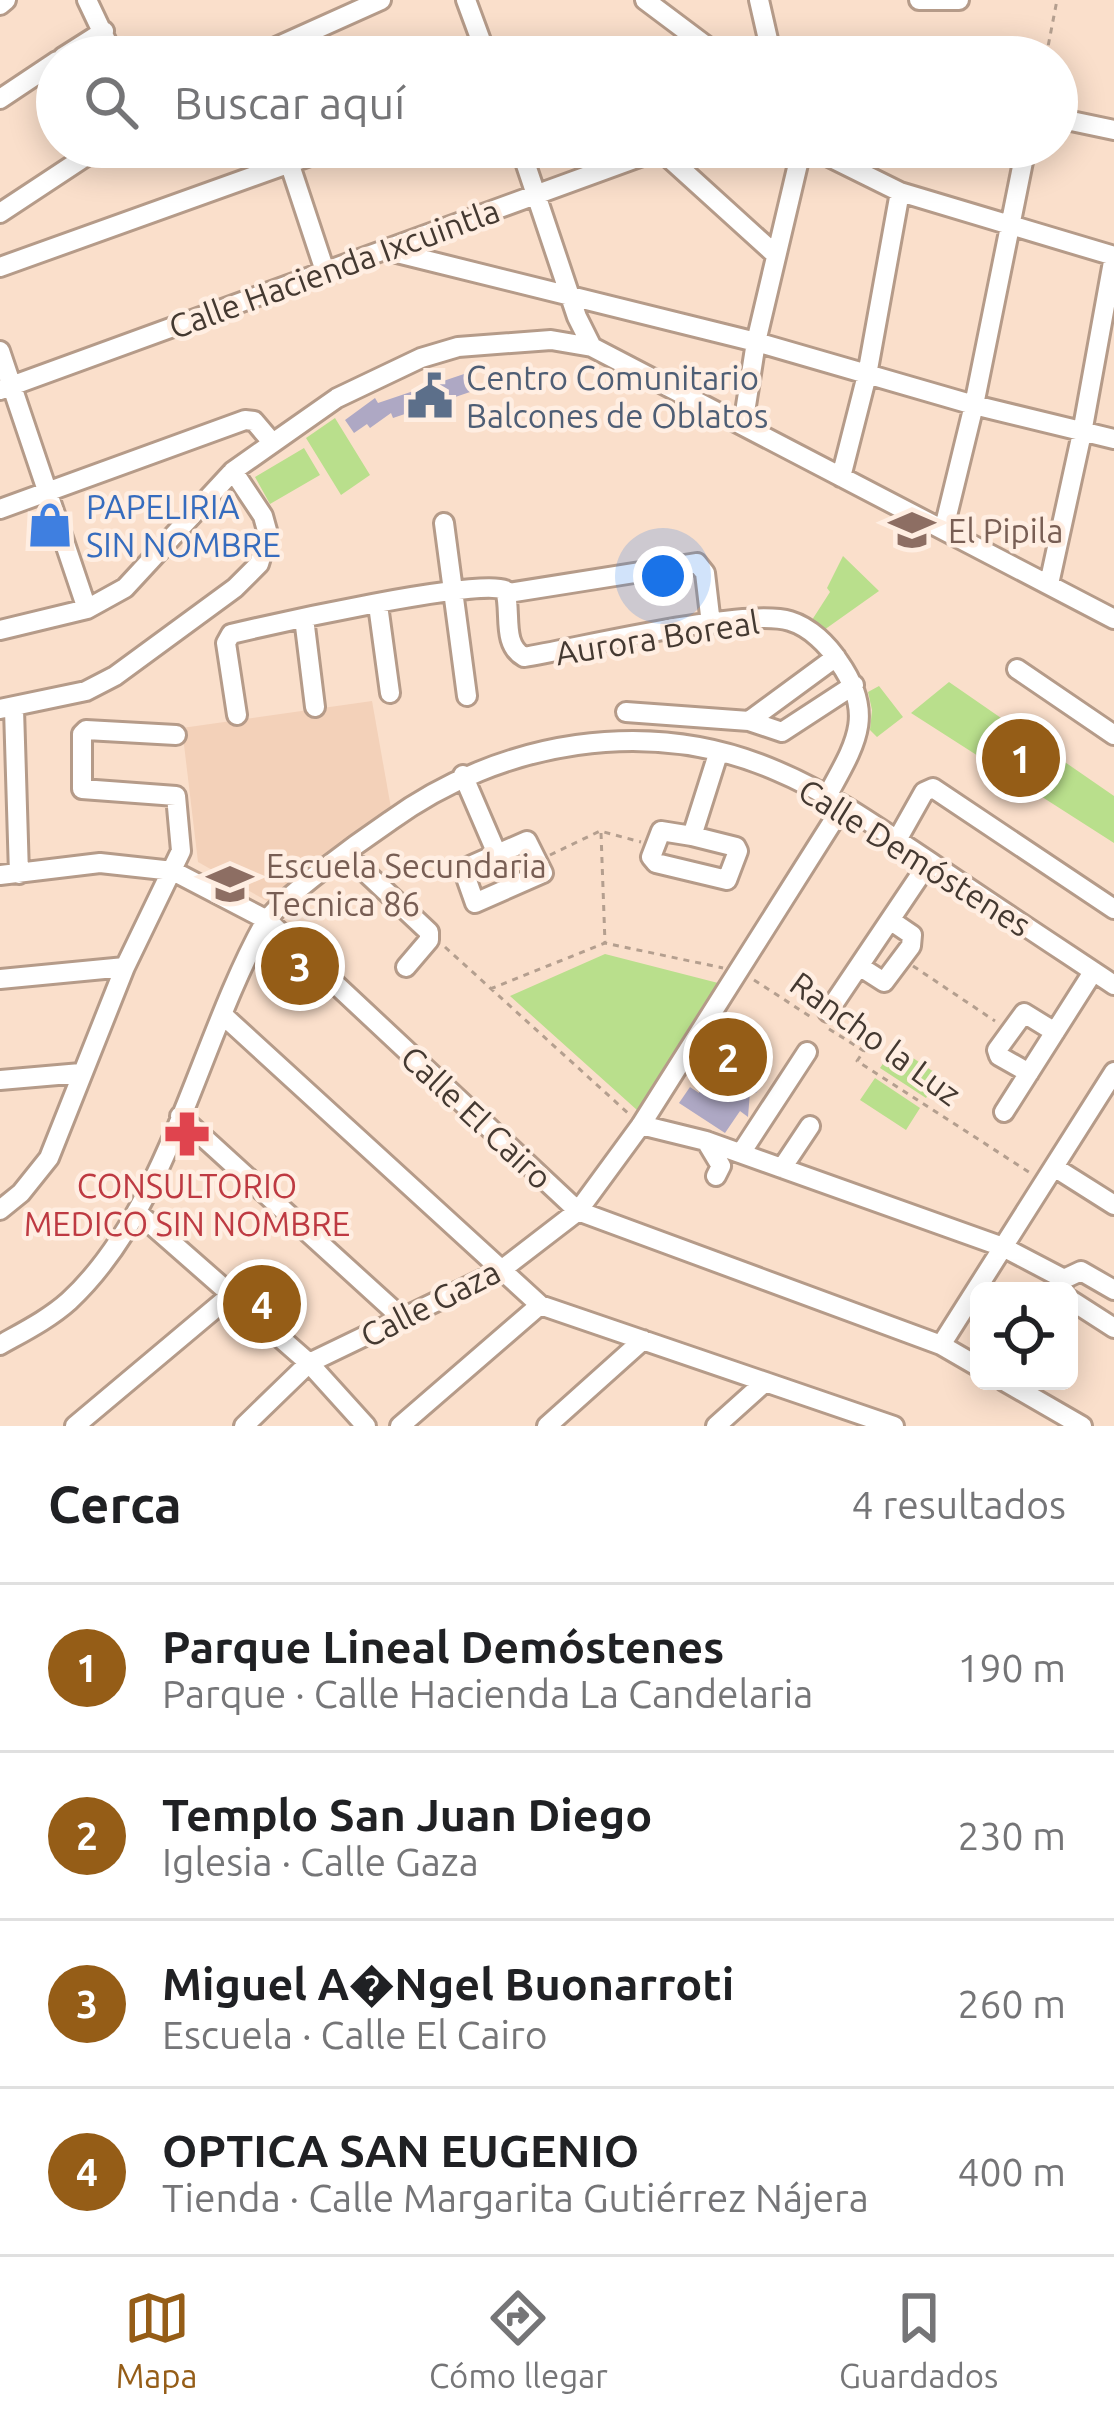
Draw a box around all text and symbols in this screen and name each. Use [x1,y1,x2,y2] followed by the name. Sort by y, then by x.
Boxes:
[36,36,1078,168] search box
[78,69,144,135] icon: search
[174,77,405,128] text: Buscar aquí
[164,191,504,345] street label: Calle Hacienda Ixcuintla
[466,359,768,434] place label: Centro Comunitario Balcones de Oblatos
[405,371,455,421] public building icon: Centro Comunitario Balcones de Oblatos
[86,488,281,563] place label: PAPELIRIA SIN NOMBRE
[25,500,75,550] shop icon: PAPELIRIA SIN NOMBRE
[887,505,937,555] school or university icon: El Pipila
[948,512,1063,549] place label: El Pipila
[633,546,693,606] your location
[553,603,761,671] street label: Aurora Boreal
[982,713,1060,803] pin: 1
[792,771,1038,943] street label: Calle Demóstenes
[266,847,547,922] place label: Escuela Secundaria Tecnica 86
[205,859,255,909] school or university icon: Escuela Secundaria Tecnica 86
[261,921,339,1011] pin: 3
[784,964,968,1112] street label: Rancho la Luz
[689,1012,767,1102] pin: 2
[394,1038,560,1196] street label: Calle El Cairo
[162,1109,212,1159] pharmacy icon: CONSULTORIO MEDICO SIN NOMBRE
[24,1167,350,1242] place label: CONSULTORIO MEDICO SIN NOMBRE
[354,1252,506,1354] street label: Calle Gaza
[223,1259,301,1349] pin: 4
[970,1282,1078,1390] map controls
[970,1282,1078,1390] button: locate
[48,1475,182,1533] text: Cerca
[852,1483,1066,1526] text: 4 resultados
[162,1621,724,1672] text: Parque Lineal Demóstenes
[76,1646,98,1689] text: 1
[957,1646,1066,1689] text: 190 m
[162,1672,813,1715] text: Parque · Calle Hacienda La Candelaria
[162,1789,652,1840] text: Templo San Juan Diego
[76,1814,98,1857] text: 2
[957,1814,1066,1857] text: 230 m
[162,1840,479,1883] text: Iglesia · Calle Gaza
[162,1958,734,2009] text: Miguel A�Ngel Buonarroti
[76,1982,98,2025] text: 3
[957,1982,1066,2025] text: 260 m
[162,2013,547,2056] text: Escuela · Calle El Cairo
[162,2125,639,2176] text: OPTICA SAN EUGENIO
[76,2150,98,2193] text: 4
[957,2150,1066,2193] text: 400 m
[162,2176,869,2219] text: Tienda · Calle Margarita Gutiérrez Nájera
[116,2285,198,2394] tab: Mapa
[429,2285,608,2394] tab: Cómo llegar
[839,2285,998,2394] tab: Guardados

